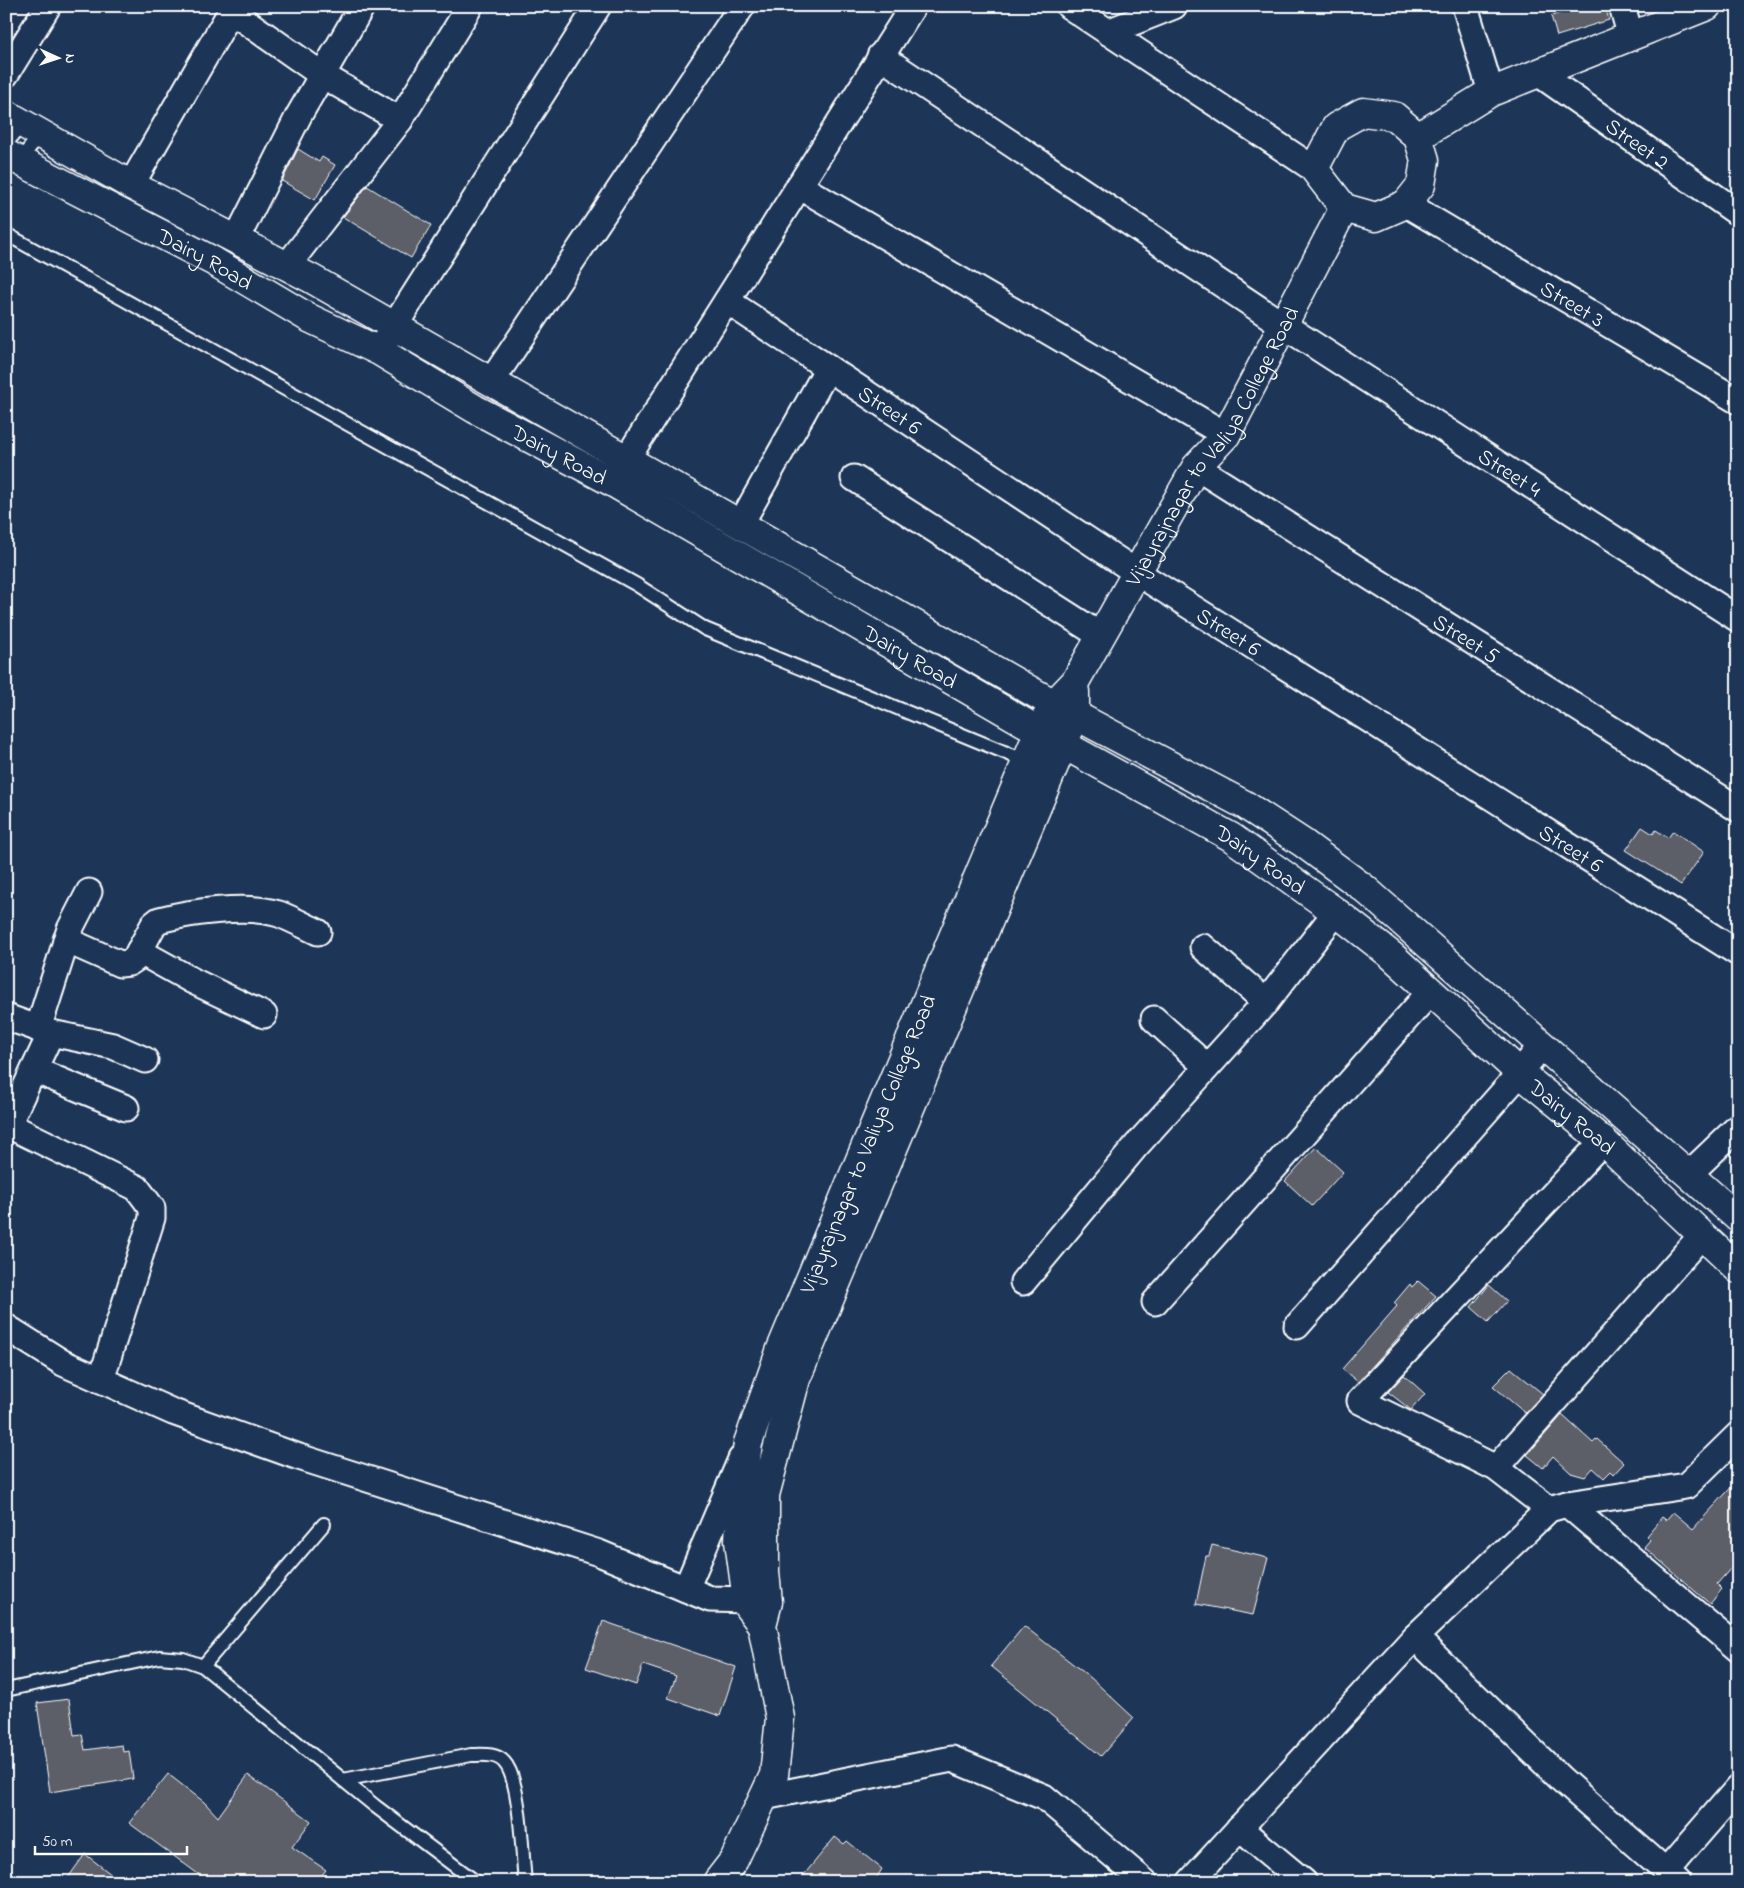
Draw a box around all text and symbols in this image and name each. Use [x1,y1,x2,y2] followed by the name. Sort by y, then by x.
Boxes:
[32,32,82,82] north arrow
[59,53,80,64] text: N
[1598,112,1675,179] street label: Street 2
[150,221,258,300] street label: Dairy Road
[1533,274,1610,337] street label: Street 3
[1119,302,1309,594] street label: Vijayrajnagar to Valiya College Road
[850,379,927,445] street label: Street 6
[504,418,612,495] street label: Dairy Road
[1470,442,1547,507] street label: Street 4
[1189,601,1266,666] street label: Street 6
[1425,607,1505,673] street label: Street 5
[855,618,962,699] street label: Dairy Road
[1208,818,1311,904] street label: Dairy Road
[1531,818,1609,883] street label: Street 6
[792,991,946,1300] street label: Vijayrajnagar to Valiya College Road
[1520,1072,1622,1164] street label: Dairy Road
[35,1823,188,1855] scale bar
[42,1831,73,1853] text: 50 m

